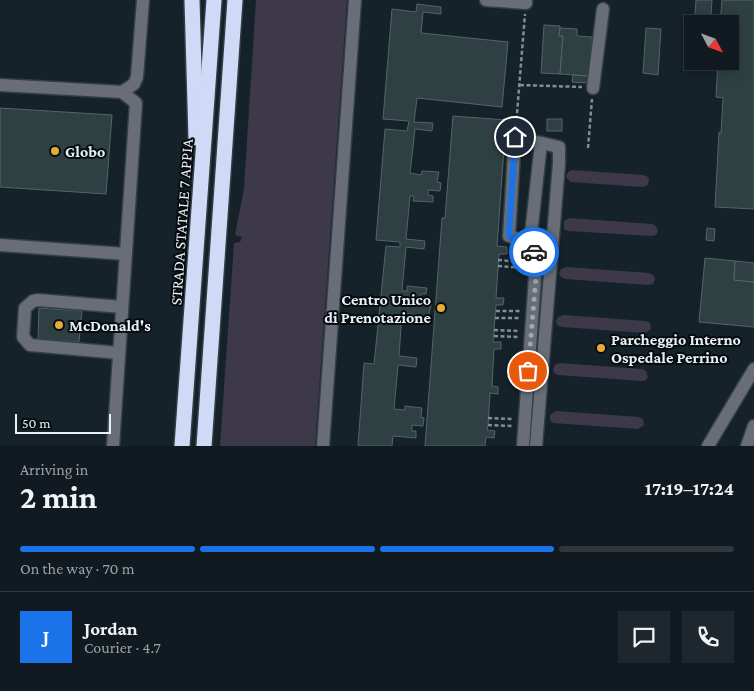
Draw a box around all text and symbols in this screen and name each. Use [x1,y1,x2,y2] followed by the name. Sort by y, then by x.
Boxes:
[684,15,739,70] north arrow
[684,15,739,70] map controls
[494,116,536,158] pin
[501,123,529,151] icon: home
[167,137,196,306] street label: STRADA STATALE 7 APPIA
[65,143,105,160] place label: Globo
[49,145,61,157] marker: Globo
[509,227,559,277] courier
[520,238,548,266] icon: car
[324,291,432,326] place label: Centro Unico di Prenotazione
[435,302,447,314] marker: Centro Unico di Prenotazione
[69,317,151,334] place label: McDonald's
[53,319,65,331] marker: McDonald's
[611,331,741,366] place label: Parcheggio Interno Ospedale Perrino
[595,342,607,354] marker: Parcheggio Interno Ospedale Perrino
[507,350,549,392] pin
[514,357,542,385] icon: bag
[15,411,111,434] scale bar
[22,415,50,431] text: 50 m
[20,461,88,478] text: Arriving in
[645,478,734,499] text: 17:19–17:24
[20,479,97,515] text: 2 min
[20,560,134,577] text: On the way · 70 m
[618,611,670,663] button: chat
[682,611,734,663] button: phone
[84,618,138,639] text: Jordan
[43,626,49,647] text: J
[84,639,161,656] text: Courier · 4.7

